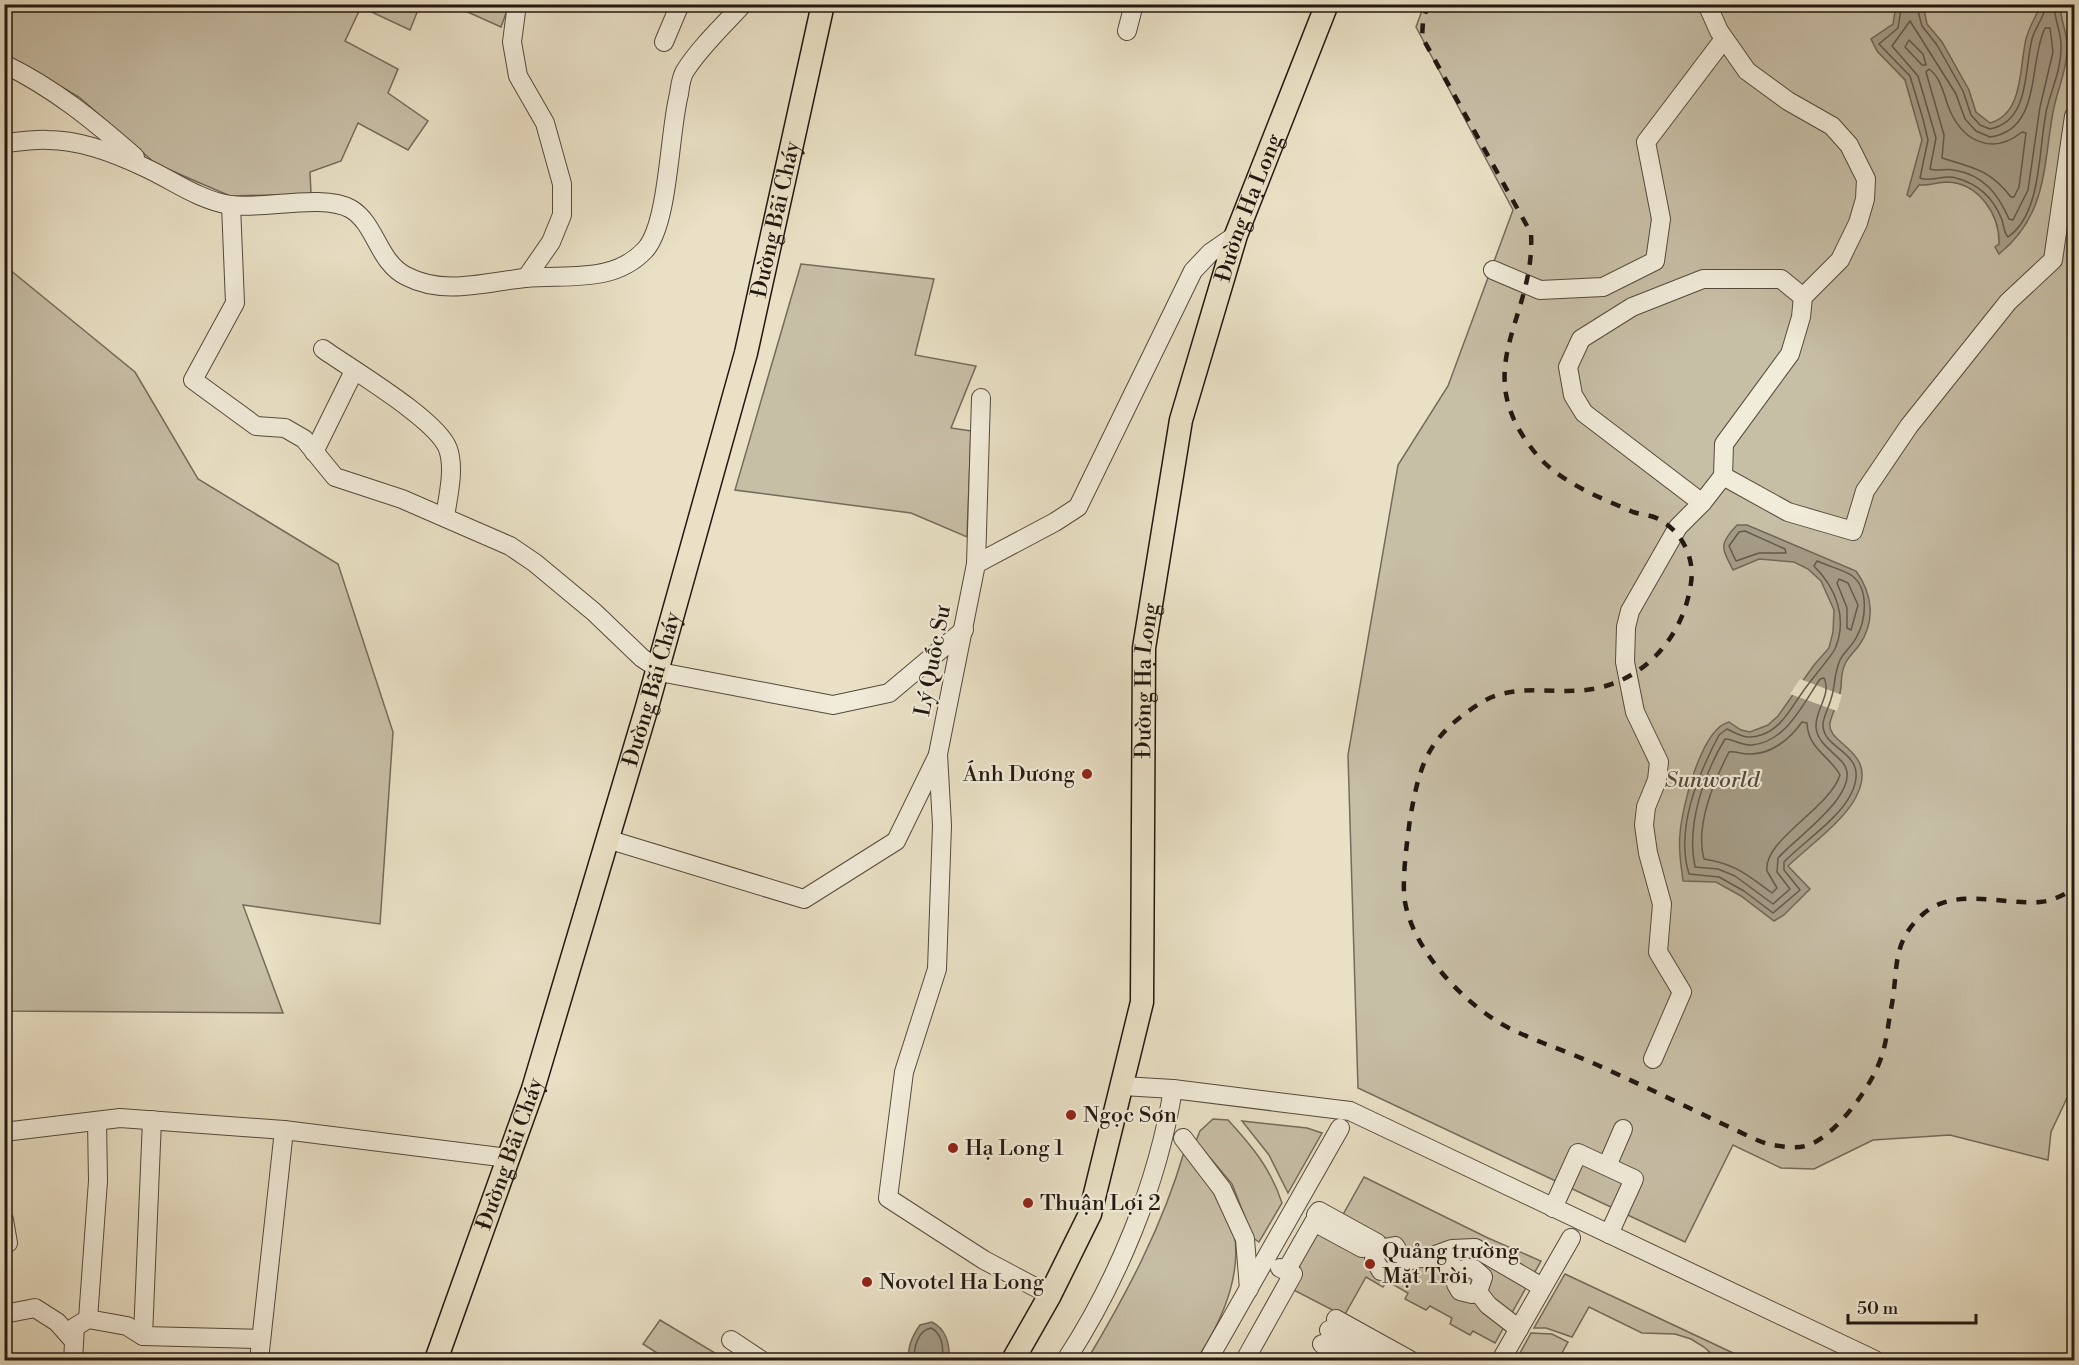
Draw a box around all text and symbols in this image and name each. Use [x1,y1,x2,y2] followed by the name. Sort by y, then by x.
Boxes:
[1209,129,1288,285] street label: Đường Hạ Long
[745,138,806,300] street label: Đường Bãi Cháy
[1130,600,1165,758] street label: Đường Hạ Long
[909,603,957,719] street label: Lý Quốc Sư
[617,608,687,770] street label: Đường Bãi Cháy
[962,760,1076,788] place label: Ánh Dương
[1080,767,1094,781] marker: Ánh Dương
[1665,767,1761,794] park label: Sunworld
[470,1074,549,1233] street label: Đường Bãi Cháy
[1083,1102,1177,1129] place label: Ngọc Sơn
[1064,1108,1078,1122] marker: Ngọc Sơn
[965,1135,1064,1162] place label: Hạ Long 1
[946,1141,960,1155] marker: Hạ Long 1
[1040,1190,1161,1217] place label: Thuận Lợi 2
[1021,1196,1035,1210] marker: Thuận Lợi 2
[1382,1238,1520,1290] place label: Quảng trường Mặt Trời
[1363,1257,1377,1271] marker: Quảng trường Mặt Trời
[879,1269,1045,1296] place label: Novotel Ha Long
[860,1275,874,1289] marker: Novotel Ha Long
[1848,1287,1976,1325] scale bar
[1857,1297,1899,1320] text: 50 m

